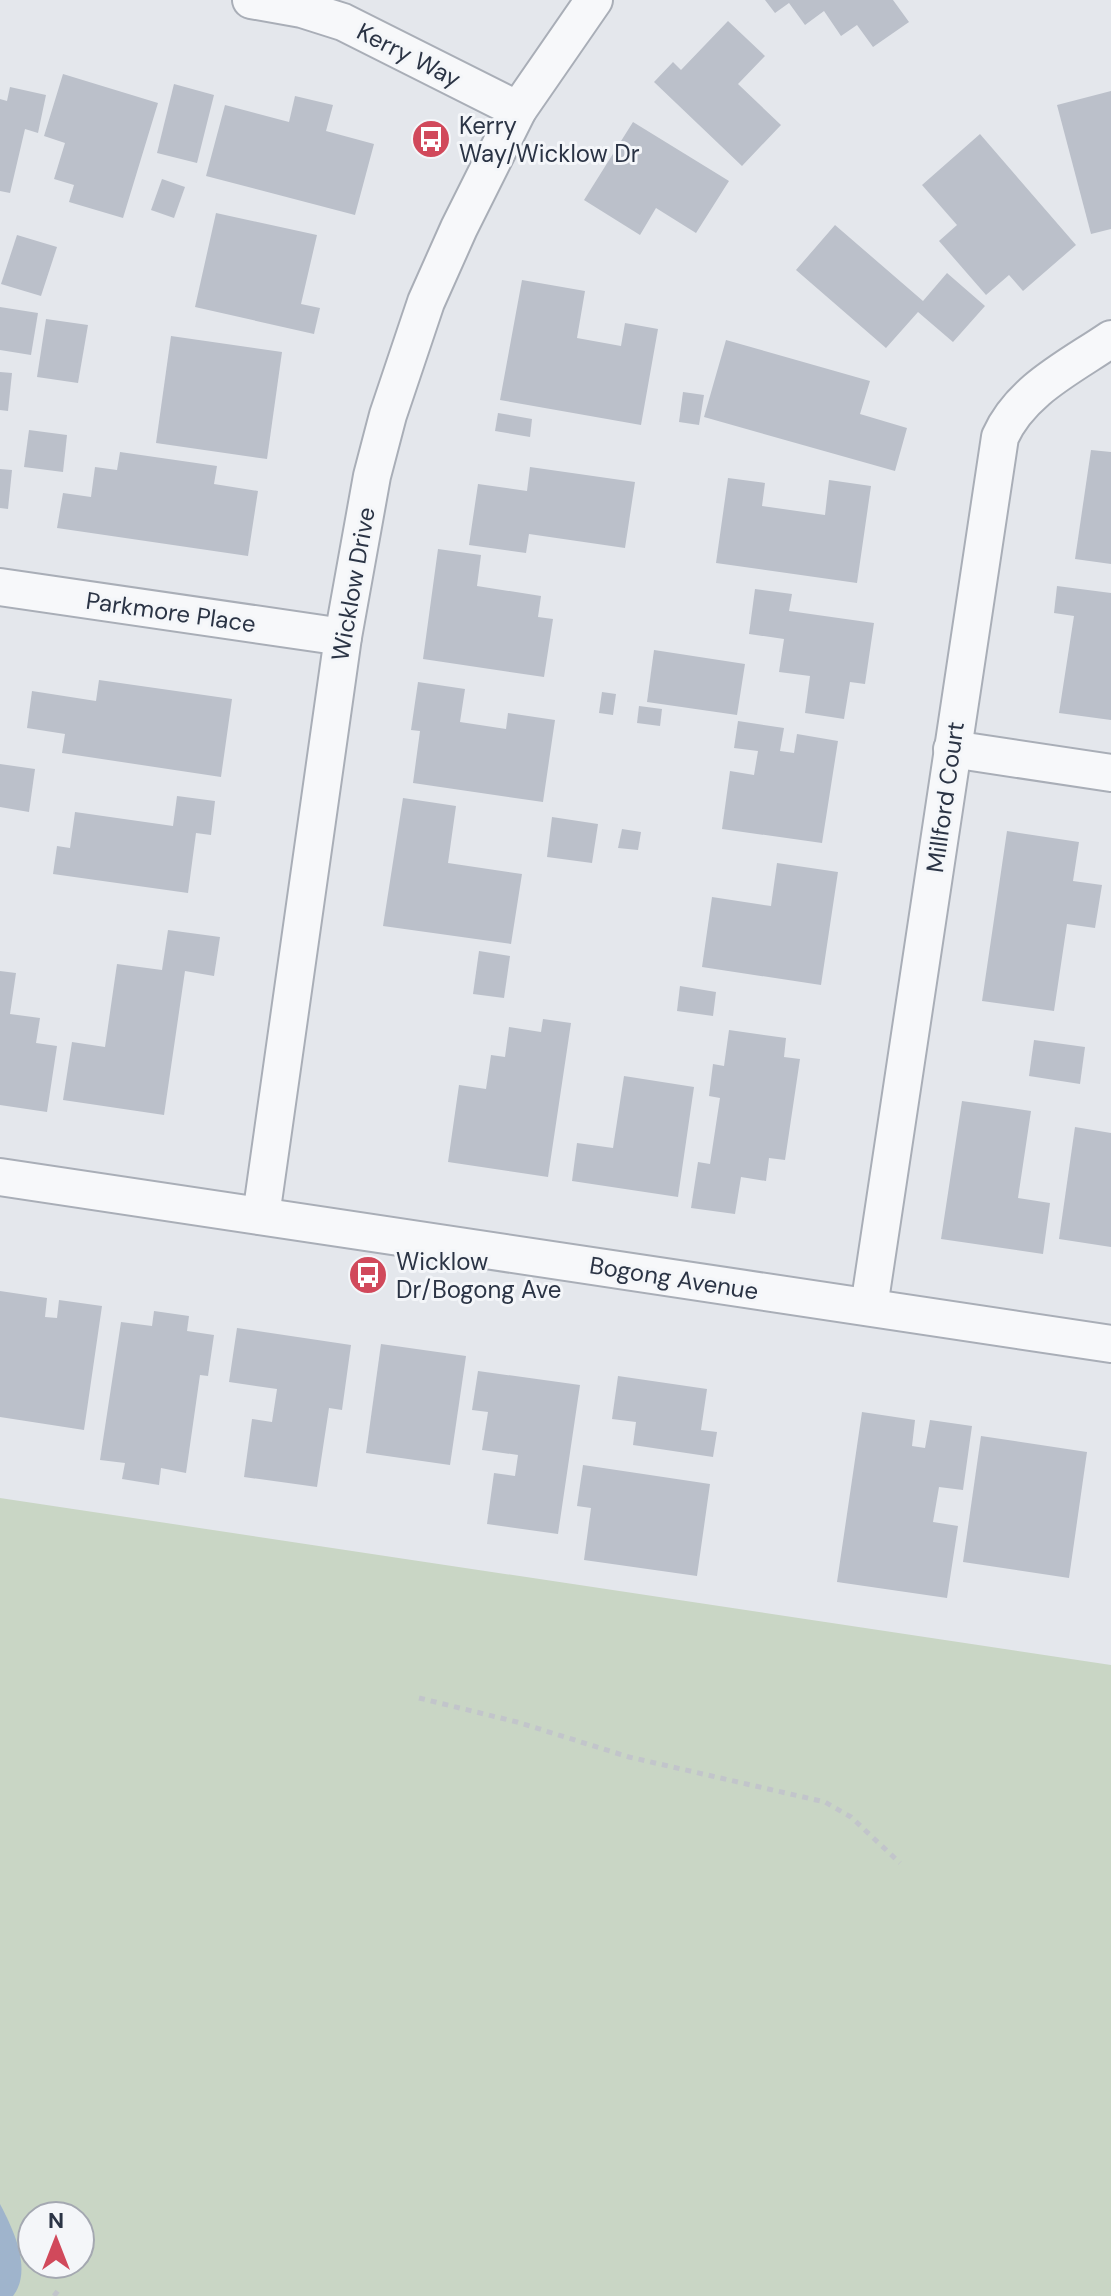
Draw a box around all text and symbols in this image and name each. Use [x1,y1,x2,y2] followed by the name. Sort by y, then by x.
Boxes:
[352,16,466,94] street label: Kerry Way
[459,110,640,169] place label: Kerry Way/Wicklow Dr
[410,118,452,160] bus stop icon: Kerry Way/Wicklow Dr
[324,505,382,663] street label: Wicklow Drive
[84,585,258,639] street label: Parkmore Place
[919,720,971,874] street label: Millford Court
[396,1246,561,1305] place label: Wicklow Dr/Bogong Ave
[587,1249,761,1307] street label: Bogong Avenue
[347,1254,389,1296] bus stop icon: Wicklow Dr/Bogong Ave
[16,2200,96,2280] north arrow
[48,2206,64,2235] text: N

